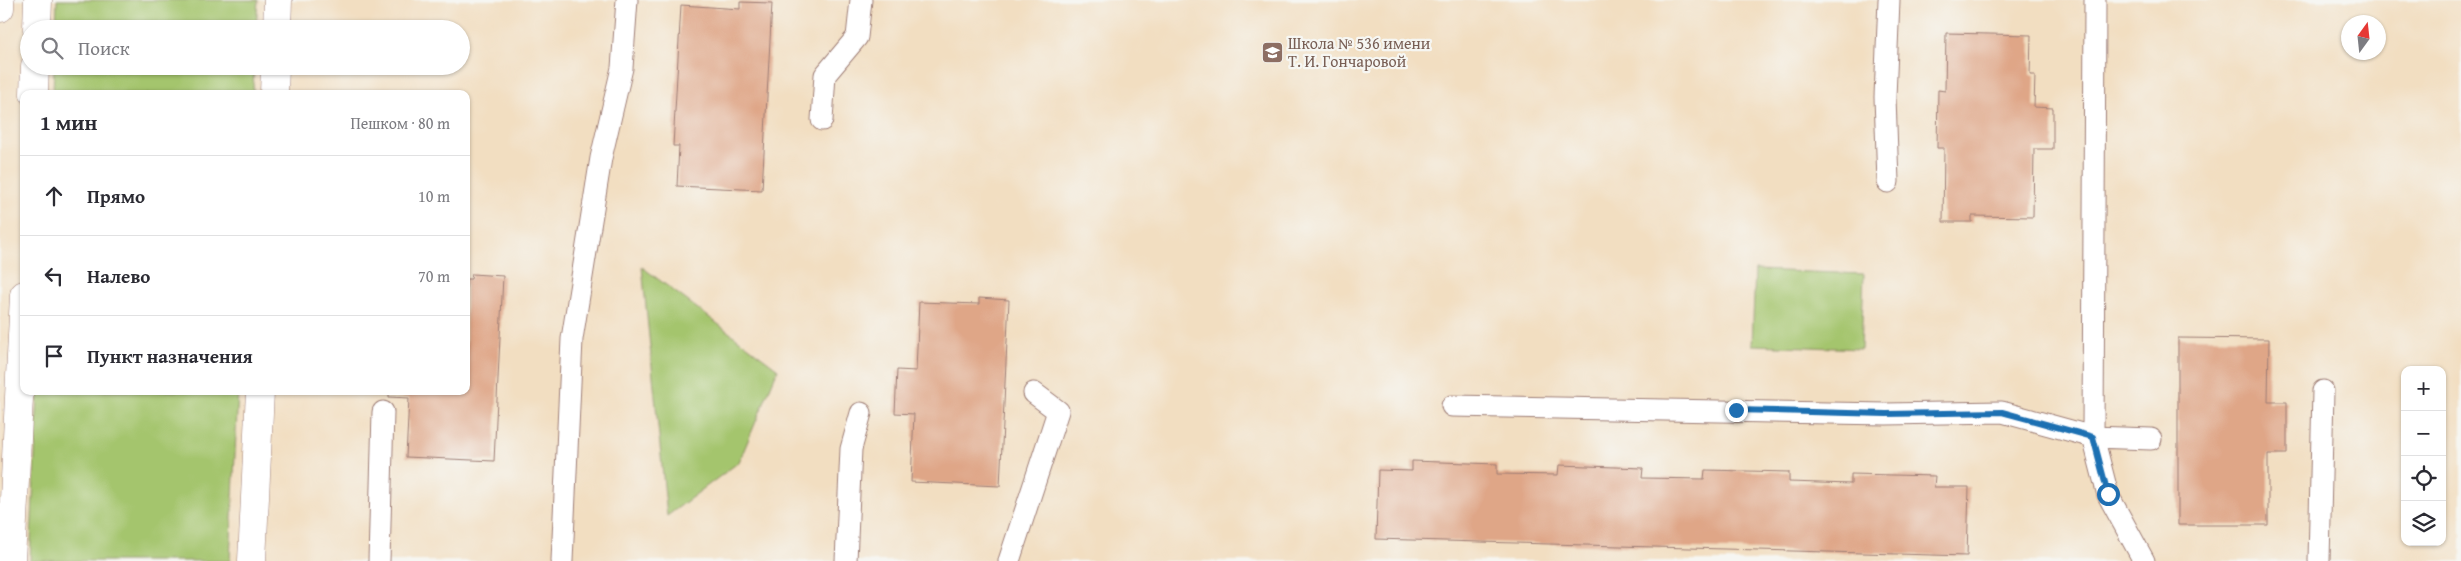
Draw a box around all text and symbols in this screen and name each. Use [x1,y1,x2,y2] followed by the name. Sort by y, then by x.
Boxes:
[2341,15,2386,60] north arrow
[20,20,470,75] search box
[1288,31,1431,73] place label: Школа № 536 имени Т. И. Гончаровой
[38,34,66,62] icon: search
[78,34,130,62] text: Поиск
[1260,40,1284,64] school or university icon: Школа № 536 имени Т. И. Гончаровой
[40,107,97,138] text: 1 мин
[350,111,450,135] text: Пешком · 80 m
[40,182,68,210] icon: ahead
[87,182,145,210] text: Прямо
[418,184,450,208] text: 10 m
[40,262,68,290] icon: left
[87,262,150,290] text: Налево
[418,264,450,288] text: 70 m
[40,342,68,370] icon: arrive
[87,342,253,370] text: Пункт назначения
[2401,366,2446,546] map controls
[2401,366,2446,411] button: +
[1725,399,1748,422] route end
[2401,411,2446,456] button: −
[2401,456,2446,501] button: locate
[2097,483,2120,506] route start
[2401,501,2446,546] button: layers

